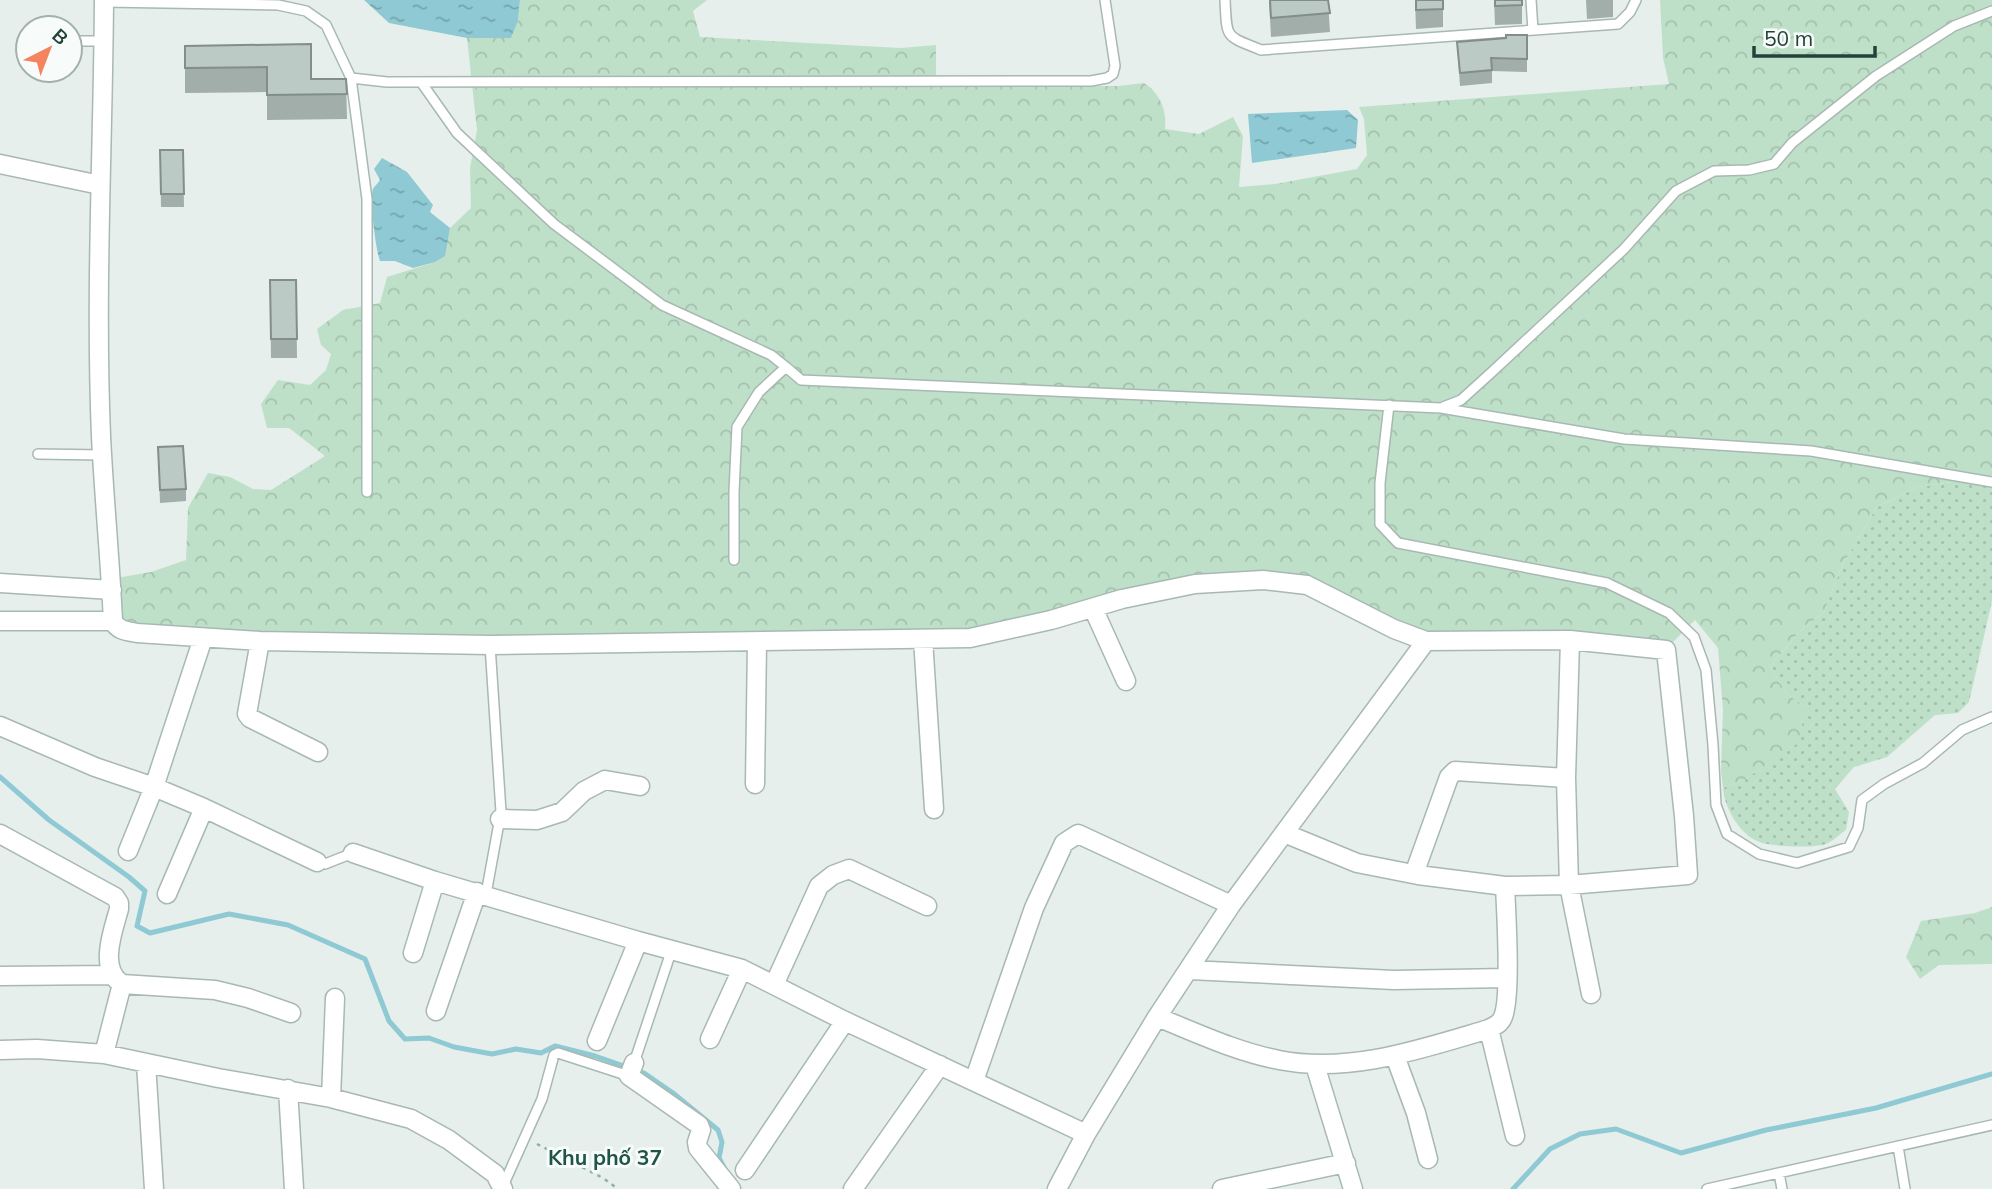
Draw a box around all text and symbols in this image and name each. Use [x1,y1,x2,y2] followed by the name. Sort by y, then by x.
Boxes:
[14,14,84,84] north arrow
[1754,14,1875,58] scale bar
[47,23,73,50] text: B
[1764,25,1813,51] text: 50 m
[548,1144,662,1170] district label: Khu phố 37

